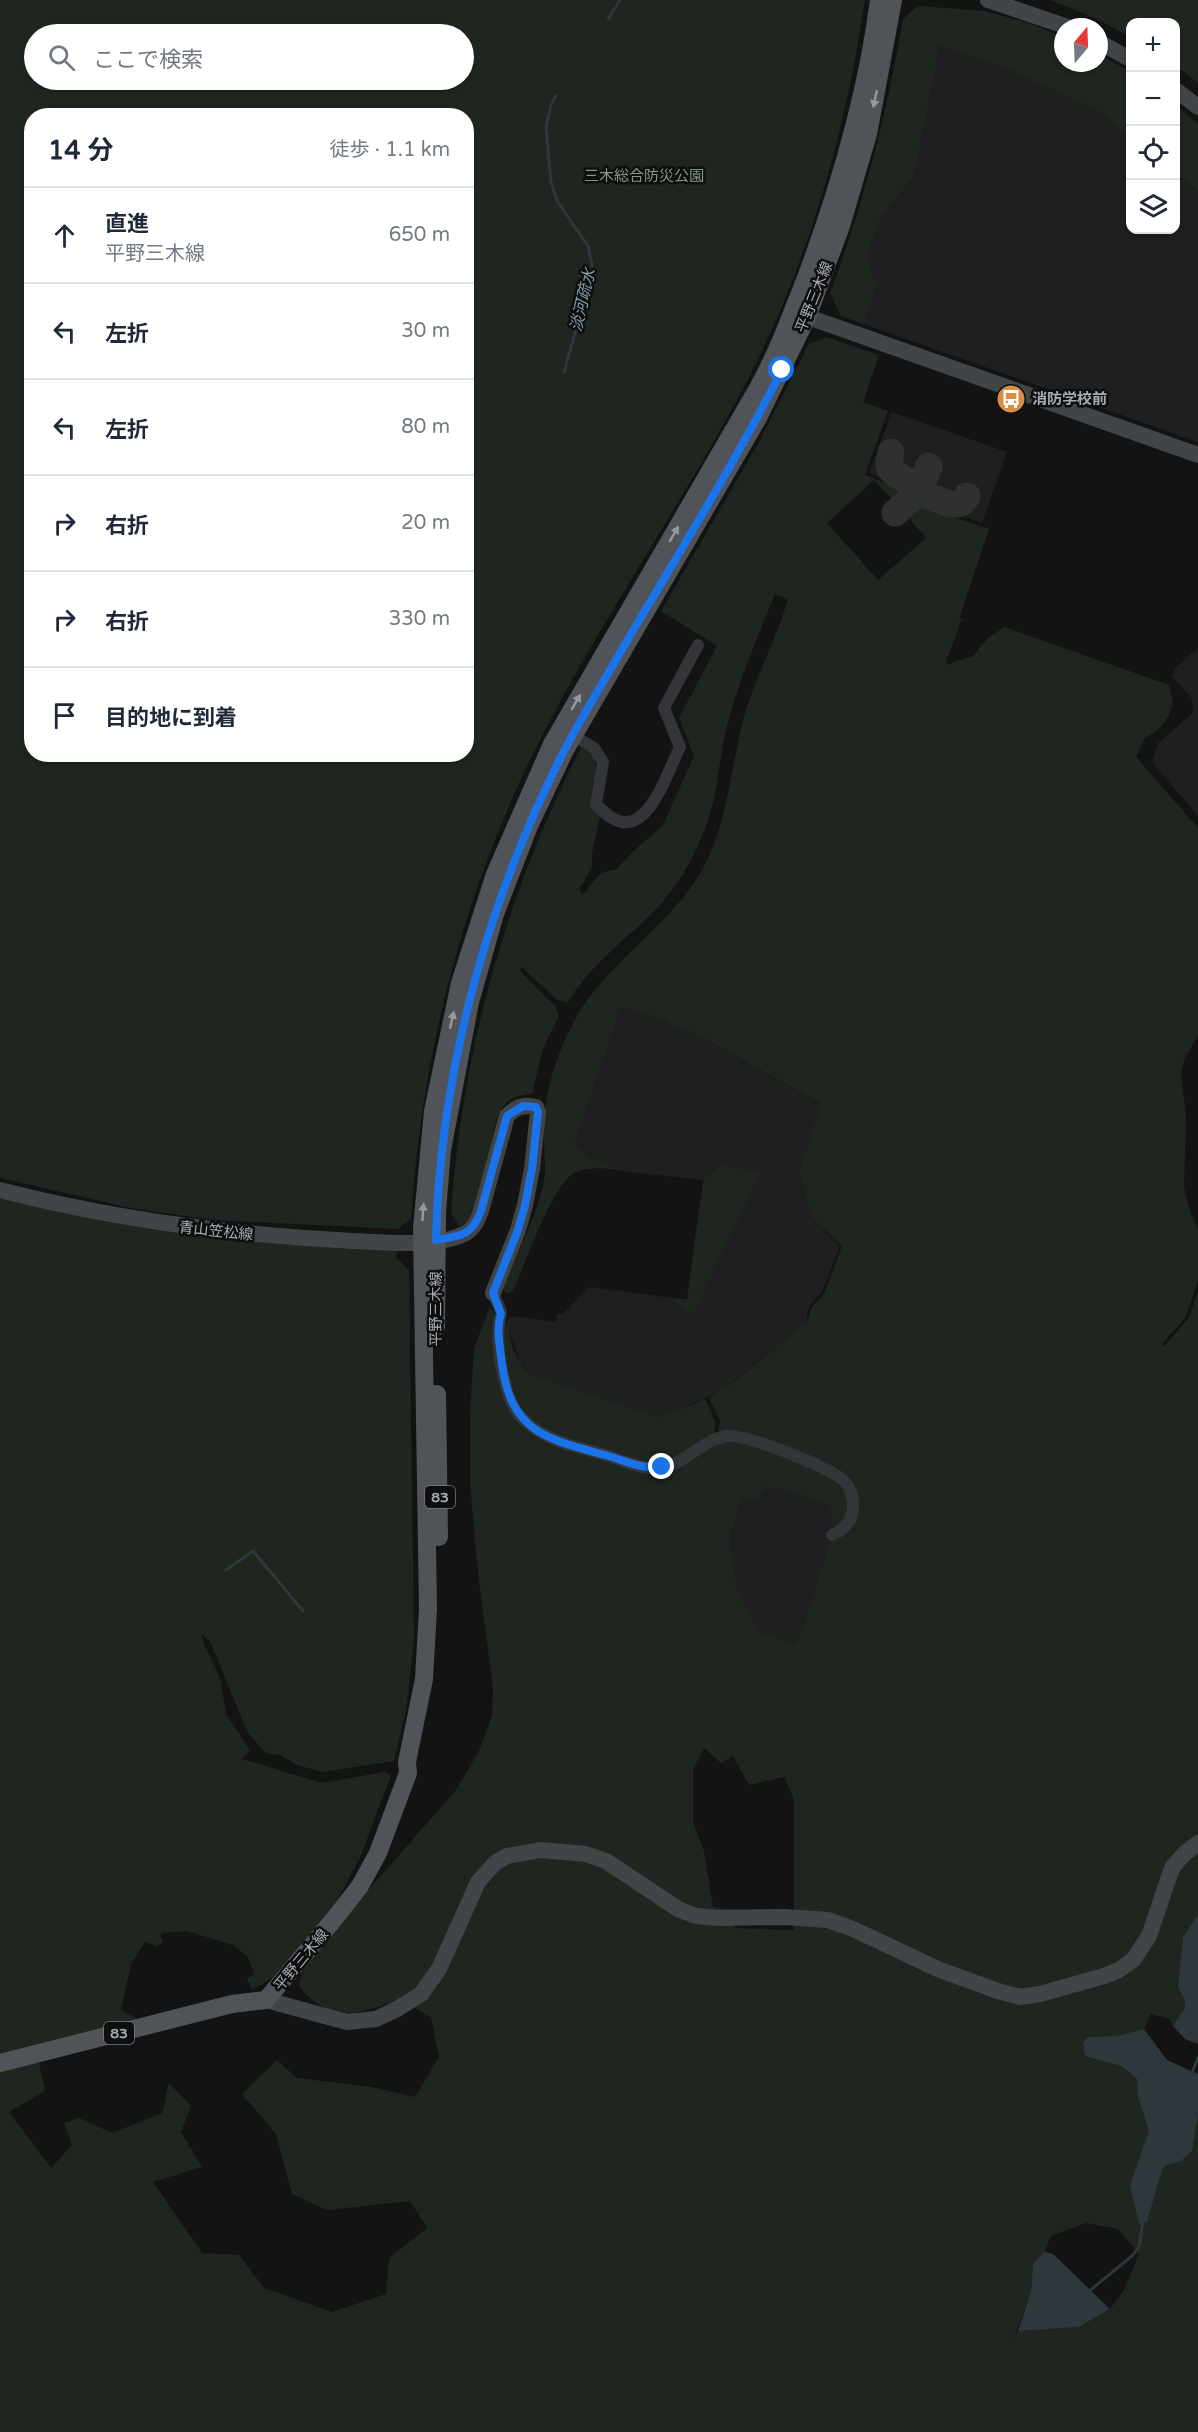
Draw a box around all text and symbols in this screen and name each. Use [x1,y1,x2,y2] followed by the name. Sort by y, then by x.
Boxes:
[1054,18,1108,72] north arrow
[1126,18,1180,234] map controls
[1126,18,1180,72] button: +
[24,24,474,90] search box
[45,41,78,74] icon: search
[93,47,203,73] text: ここで検索
[1126,72,1180,126] button: −
[870,90,880,108] one-way arrow
[1126,126,1180,180] button: locate
[48,135,113,166] text: 14 分
[330,138,450,162] text: 徒歩 · 1.1 km
[584,167,704,185] park label: 三木総合防災公園
[1126,180,1180,234] button: layers
[105,211,149,237] text: 直進
[48,219,81,252] icon: ahead
[389,223,450,247] text: 650 m
[105,242,205,266] text: 平野三木線
[792,259,836,335] street label: 平野三木線
[566,265,600,334] water label: 淡河疏水
[48,315,81,348] icon: left
[401,319,450,343] text: 30 m
[105,321,149,347] text: 左折
[768,356,794,382] route start
[995,383,1027,415] bus stop icon: 消防学校前
[1032,390,1107,408] place label: 消防学校前
[48,411,81,444] icon: left
[401,415,450,439] text: 80 m
[105,417,149,443] text: 左折
[48,507,81,540] icon: right
[401,511,450,535] text: 20 m
[105,513,149,539] text: 右折
[669,525,679,542] one-way arrow
[48,603,81,636] icon: right
[389,607,450,631] text: 330 m
[105,609,149,635] text: 右折
[570,694,581,710] one-way arrow
[48,699,81,732] icon: arrive
[105,705,237,731] text: 目的地に到着
[447,1010,457,1029] one-way arrow
[418,1203,428,1222] one-way arrow
[178,1218,254,1244] street label: 青山笠松線
[427,1271,445,1347] street label: 平野三木線
[648,1453,674,1479] route end
[425,1486,455,1508] road number: 83
[270,1925,332,1995] street label: 平野三木線
[104,2022,134,2044] road number: 83

